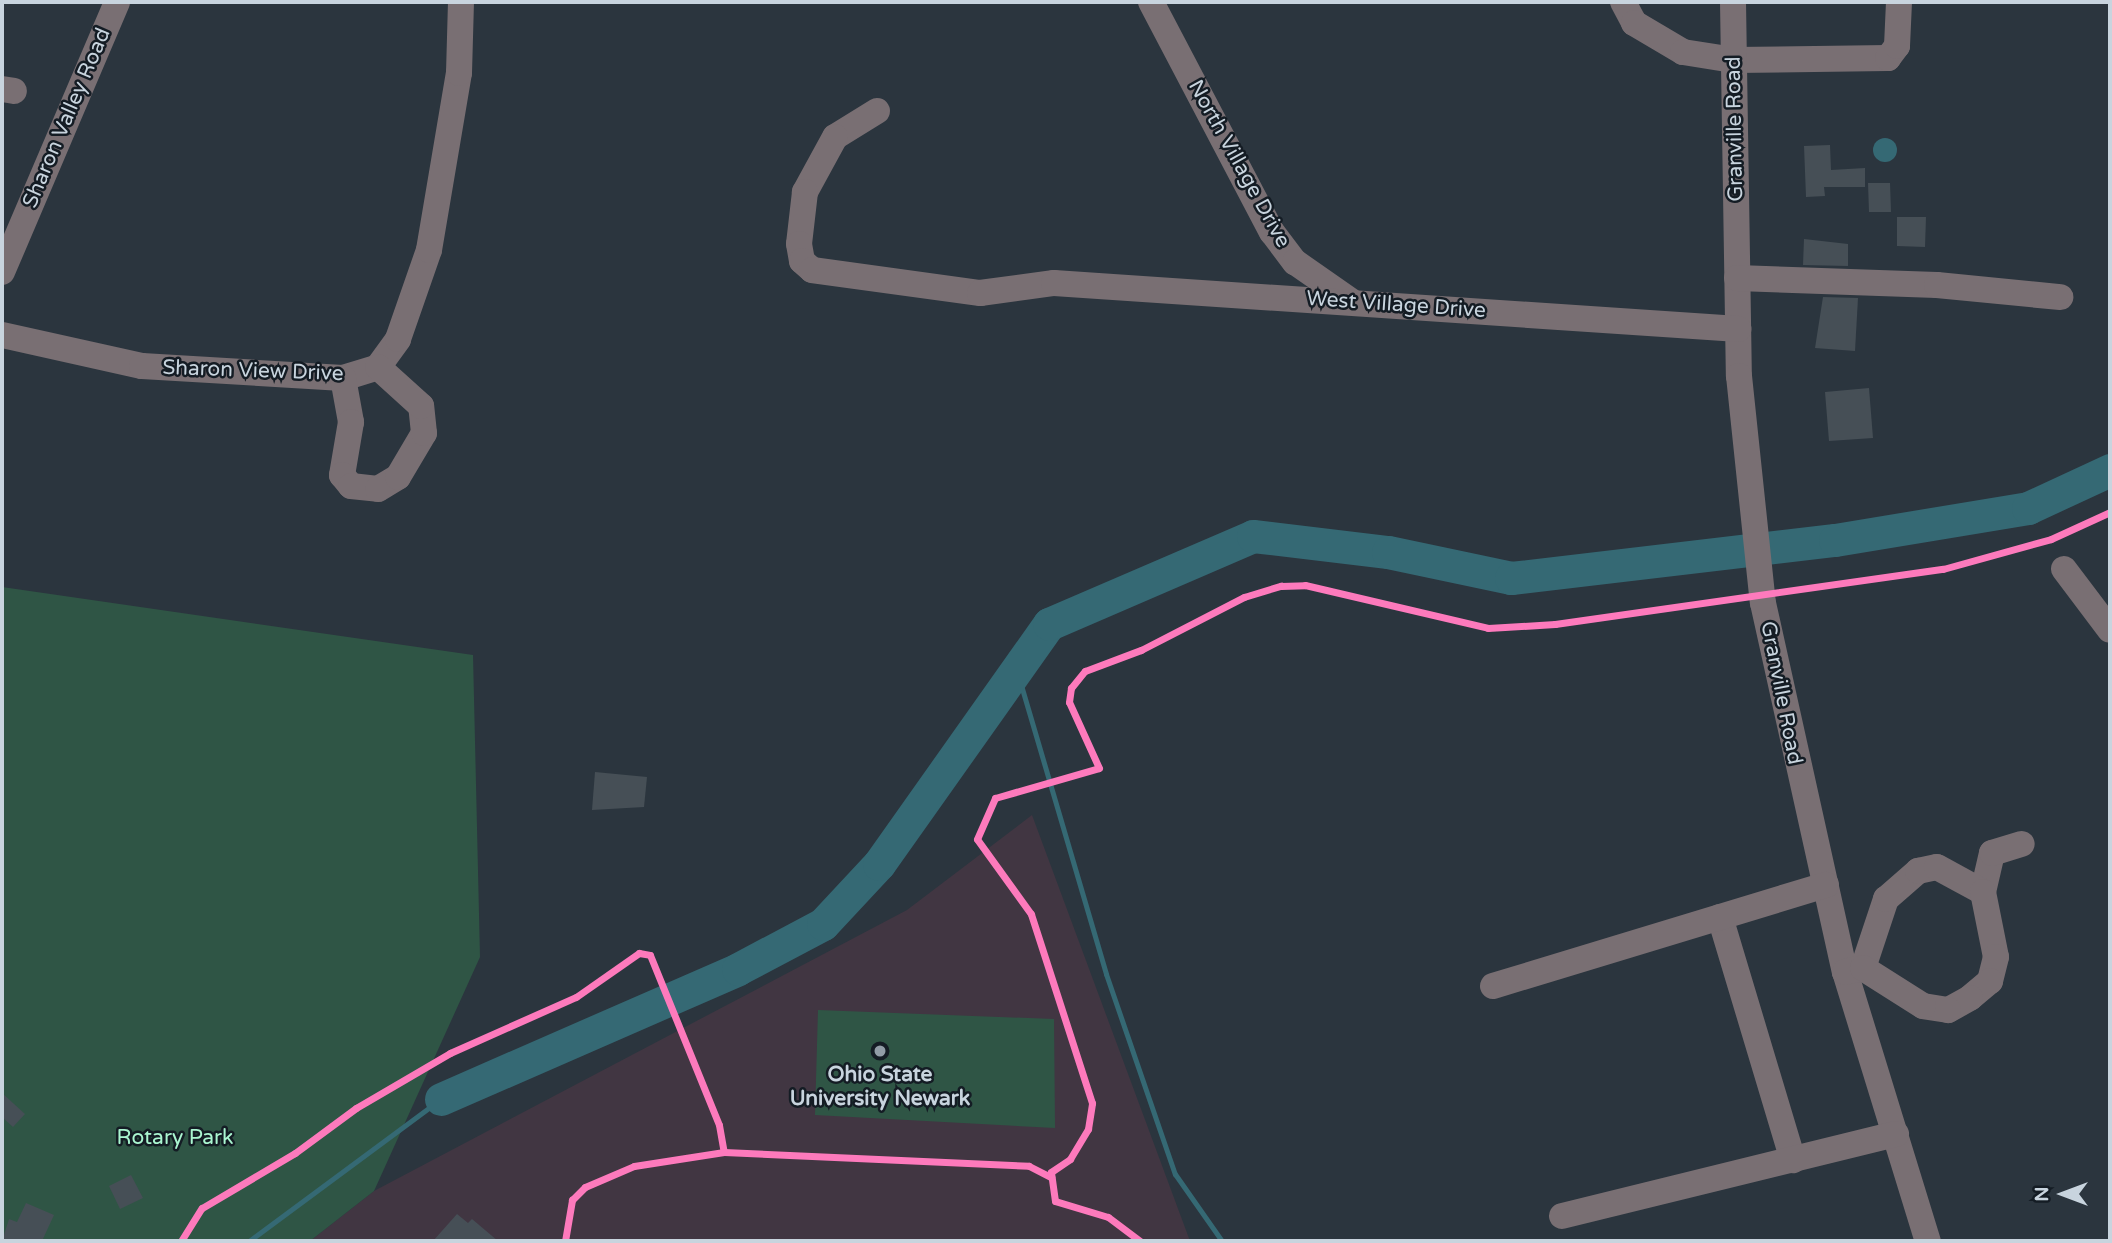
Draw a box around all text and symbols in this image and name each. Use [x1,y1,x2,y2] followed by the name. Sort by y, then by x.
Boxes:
[18,24,116,212] street label: Sharon Valley Road
[1721,56,1749,202] street label: Granville Road
[1182,76,1296,252] street label: North Village Drive
[1305,286,1487,324] street label: West Village Drive
[162,355,344,387] street label: Sharon View Drive
[1755,619,1807,767] street label: Granville Road
[872,1043,888,1059] marker: Ohio State University Newark
[790,1062,970,1112] place label: Ohio State University Newark
[116,1125,234,1151] park label: Rotary Park
[2028,1159,2098,1229] north arrow
[2031,1186,2053,1202] text: N

